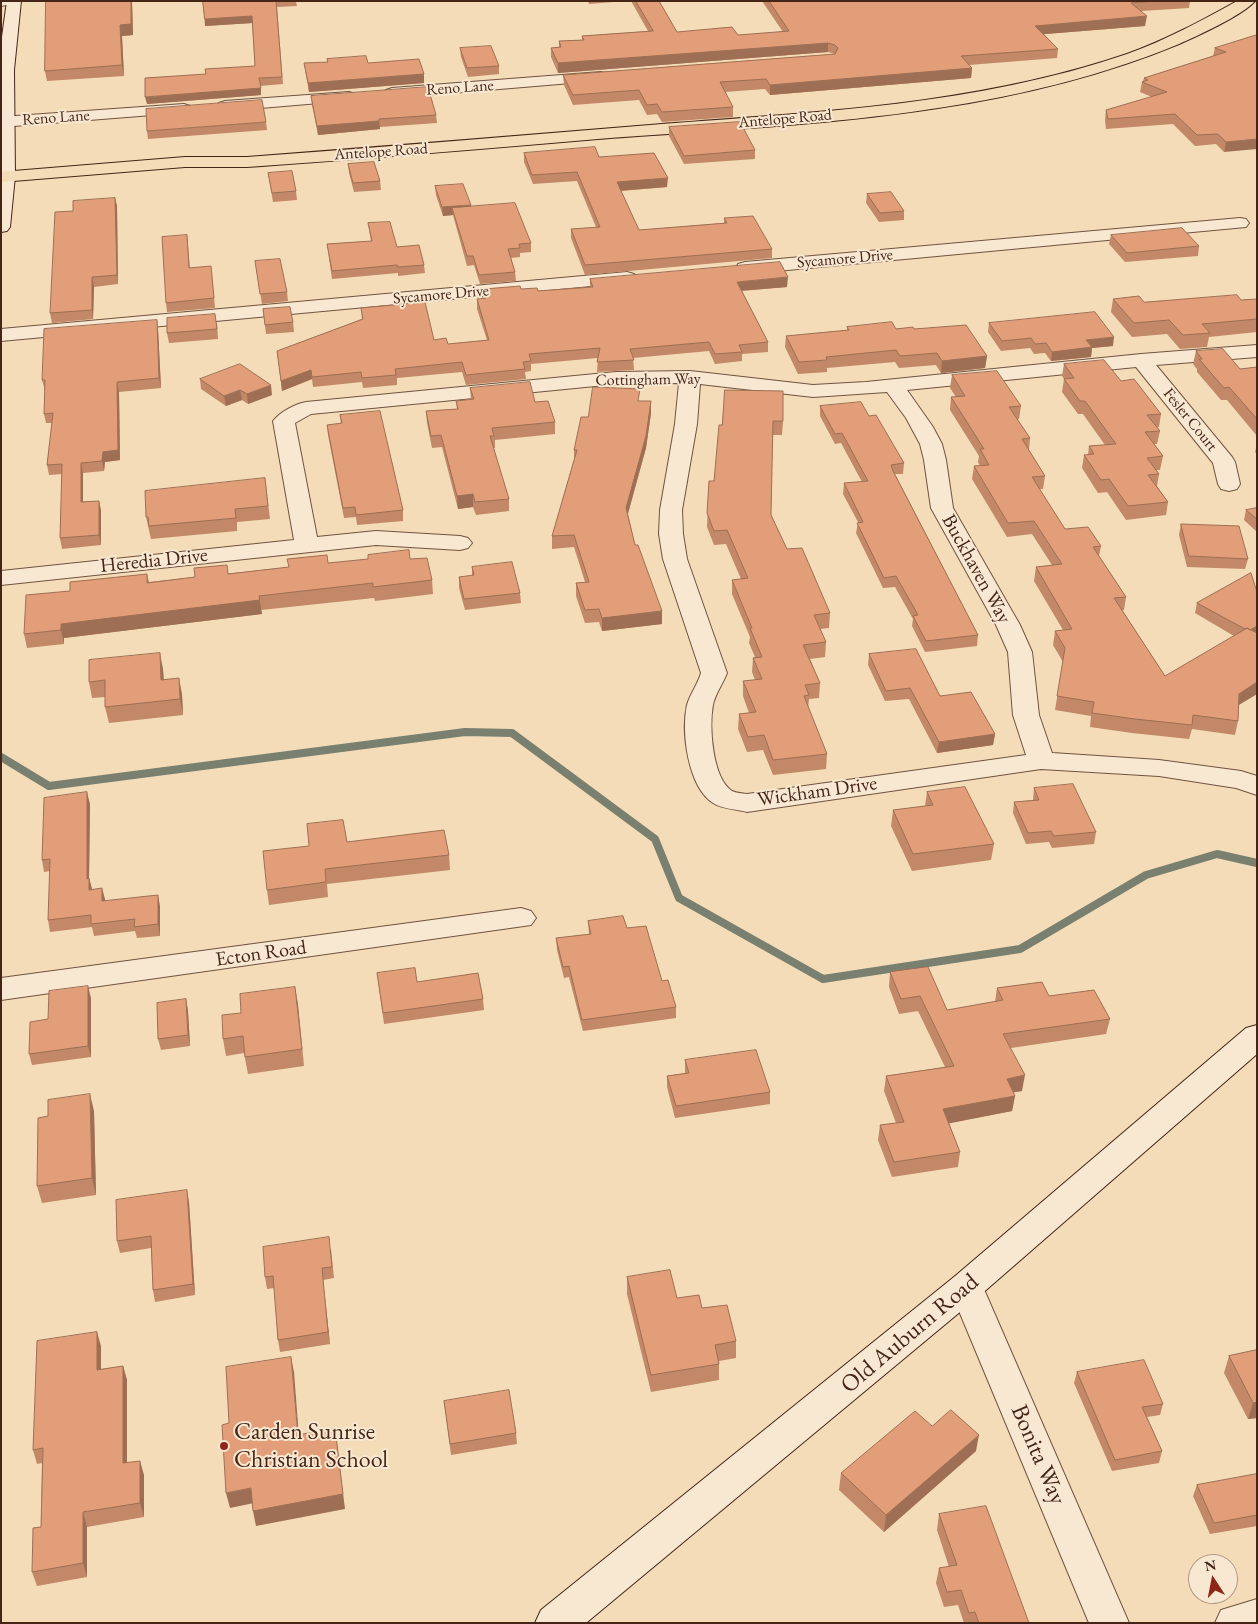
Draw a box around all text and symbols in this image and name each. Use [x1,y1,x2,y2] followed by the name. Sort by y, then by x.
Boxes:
[426,76,494,100] street label: Reno Lane
[737,105,833,133] street label: Antelope Road
[22,106,90,130] street label: Reno Lane
[334,139,428,165] street label: Antelope Road
[796,245,894,273] street label: Sycamore Drive
[392,281,490,309] street label: Sycamore Drive
[595,369,701,391] street label: Cottingham Way
[1159,384,1221,456] street label: Fesler Court
[936,510,1016,628] street label: Buckhaven Way
[99,543,209,579] street label: Heredia Drive
[755,772,879,812] street label: Wickham Drive
[214,936,308,972] street label: Ecton Road
[835,1268,985,1400] street label: Old Auburn Road
[1004,1401,1072,1509] street label: Bonita Way
[234,1418,388,1474] place label: Carden Sunrise Christian School
[218,1440,230,1452] marker: Carden Sunrise Christian School
[1188,1554,1238,1604] north arrow
[1203,1555,1218,1575] text: N

